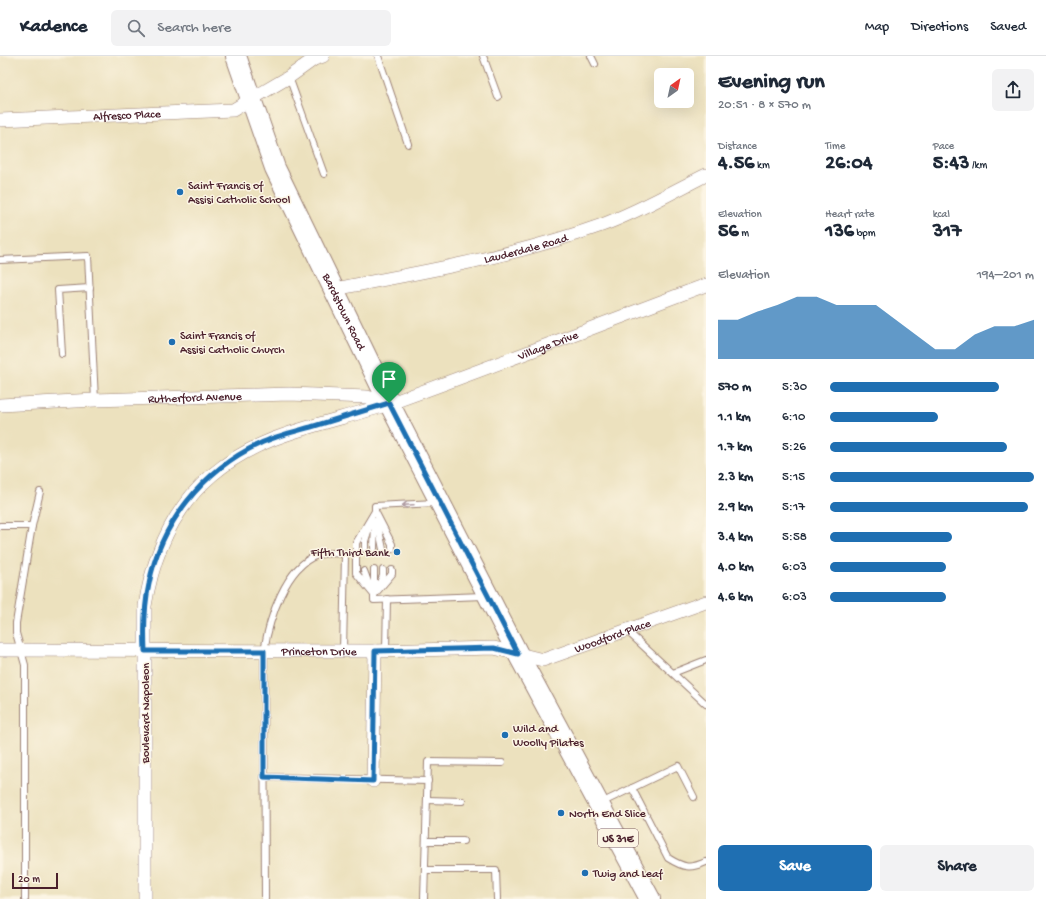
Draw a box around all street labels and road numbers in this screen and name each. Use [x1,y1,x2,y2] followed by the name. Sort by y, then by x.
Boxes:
[93,108,162,125] street label: Alfresco Place
[483,232,571,268] street label: Lauderdale Road
[318,271,368,354] street label: Bardstown Road
[515,329,581,365] street label: Village Drive
[148,390,243,407] street label: Rutherford Avenue
[573,617,654,657] street label: Woodford Place
[280,646,357,660] street label: Princeton Drive
[140,663,154,764] street label: Boulevard Napoleon
[598,829,638,847] road number: US 31E

